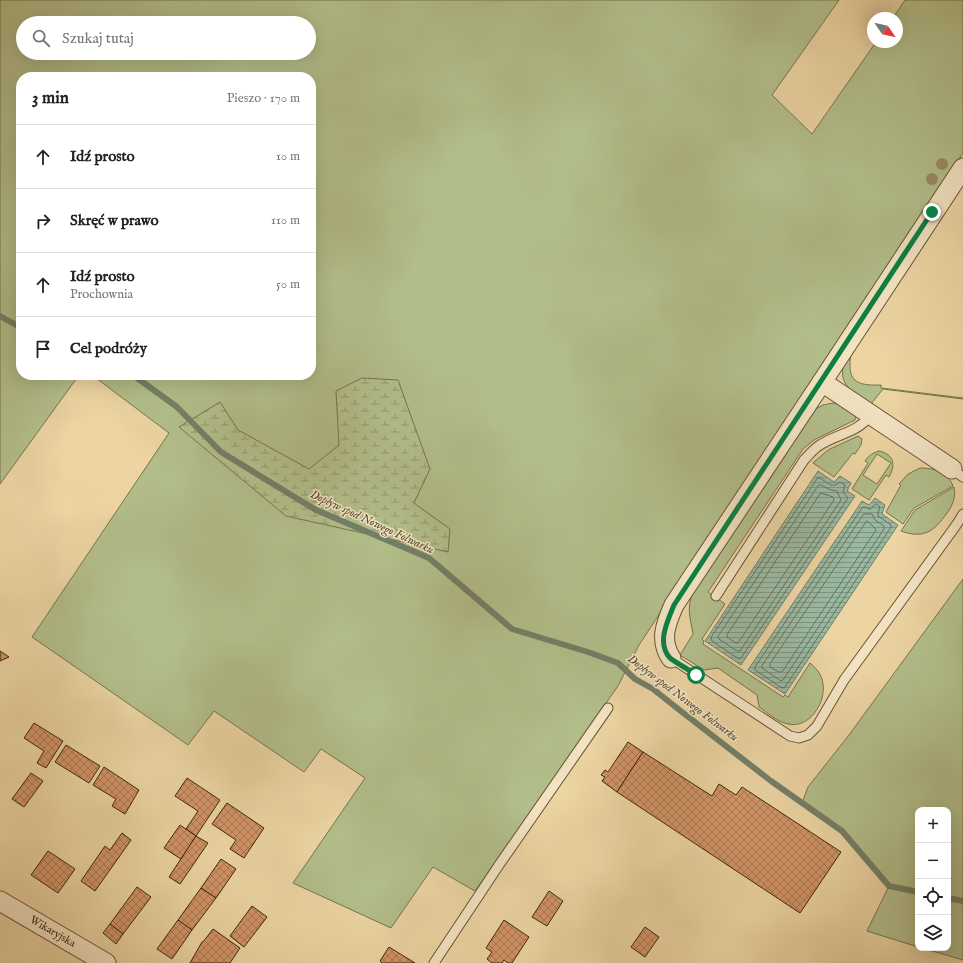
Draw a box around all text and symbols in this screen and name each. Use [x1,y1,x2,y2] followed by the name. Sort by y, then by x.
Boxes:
[867,12,903,48] north arrow
[16,16,316,60] search box
[30,27,52,49] icon: search
[62,29,134,48] text: Szukaj tutaj
[32,88,69,109] text: 3 min
[227,90,300,107] text: Pieszo · 170 m
[32,146,54,168] icon: ahead
[70,147,135,166] text: Idź prosto
[276,148,300,165] text: 10 m
[923,203,941,221] route end
[32,210,54,232] icon: right
[70,211,159,230] text: Skręć w prawo
[271,212,300,229] text: 110 m
[70,267,135,286] text: Idź prosto
[32,274,54,296] icon: ahead
[276,276,300,293] text: 50 m
[70,286,133,303] text: Prochownia
[32,338,54,360] icon: arrive
[70,339,147,358] text: Cel podróży
[307,487,436,558] water label: Dopływ spod Nowego Folwarku
[624,651,741,745] water label: Dopływ spod Nowego Folwarku
[687,666,705,684] route start
[915,807,951,951] map controls
[915,807,951,843] button: +
[915,843,951,879] button: −
[915,879,951,915] button: locate
[27,913,78,951] street label: Wikaryjska
[915,915,951,951] button: layers

